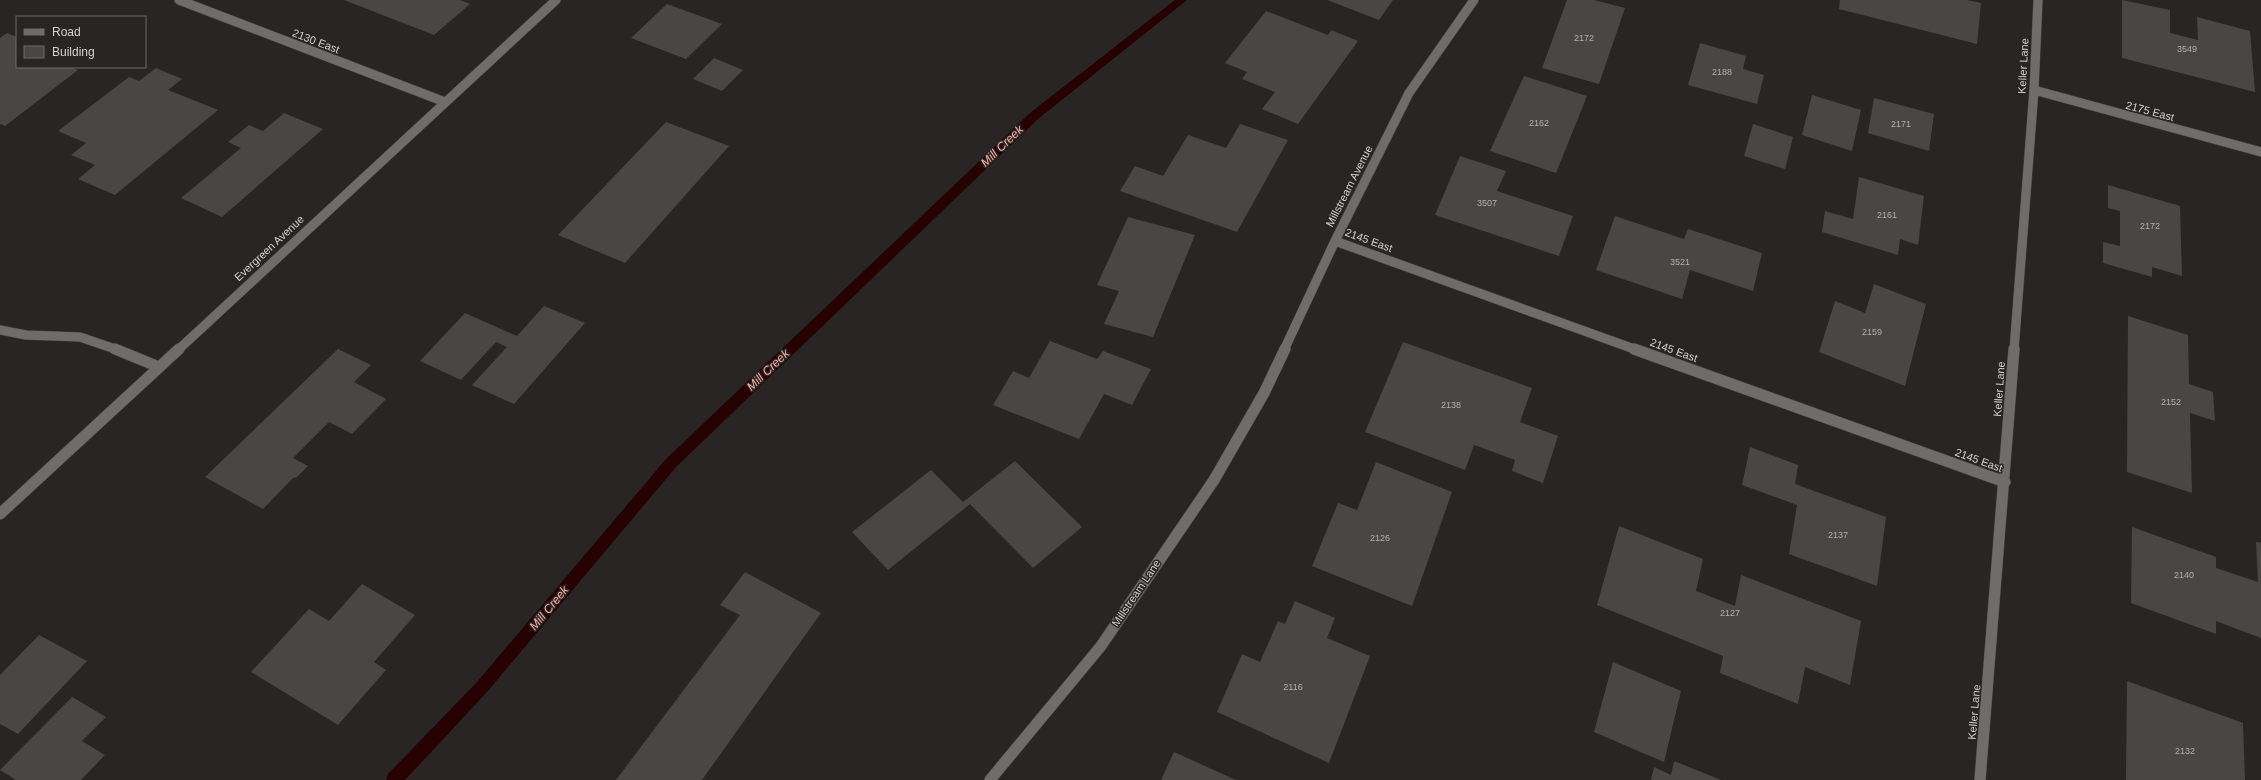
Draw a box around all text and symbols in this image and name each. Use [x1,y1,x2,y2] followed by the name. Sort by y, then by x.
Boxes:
[16,16,146,68] legend
[52,25,81,39] text: Road
[291,27,341,55] street label: 2130 East
[1574,33,1594,43] house number: 2172
[2016,38,2030,94] street label: Keller Lane
[2177,44,2197,54] house number: 3549
[52,45,95,59] text: Building
[1712,67,1732,77] house number: 2188
[2125,99,2175,123] street label: 2175 East
[1529,118,1549,128] house number: 2162
[1891,119,1911,129] house number: 2171
[978,122,1027,170] water label: Mill Creek
[1323,143,1375,229] street label: Millstream Avenue
[1477,198,1497,208] house number: 3507
[1877,210,1897,220] house number: 2161
[232,213,306,283] street label: Evergreen Avenue
[2140,221,2160,231] house number: 2172
[1344,226,1394,254] street label: 2145 East
[1670,257,1690,267] house number: 3521
[1862,327,1882,337] house number: 2159
[1649,336,1699,364] street label: 2145 East
[744,346,793,394] water label: Mill Creek
[1991,361,2007,417] street label: Keller Lane
[2161,397,2181,407] house number: 2152
[1441,400,1461,410] house number: 2138
[1954,446,2004,474] street label: 2145 East
[1828,530,1848,540] house number: 2137
[1370,533,1390,543] house number: 2126
[1109,557,1163,629] street label: Millstream Lane
[2174,570,2194,580] house number: 2140
[526,582,572,633] water label: Mill Creek
[1720,608,1740,618] house number: 2127
[1283,682,1303,692] house number: 2116
[1966,684,1982,740] street label: Keller Lane
[2175,746,2195,756] house number: 2132

